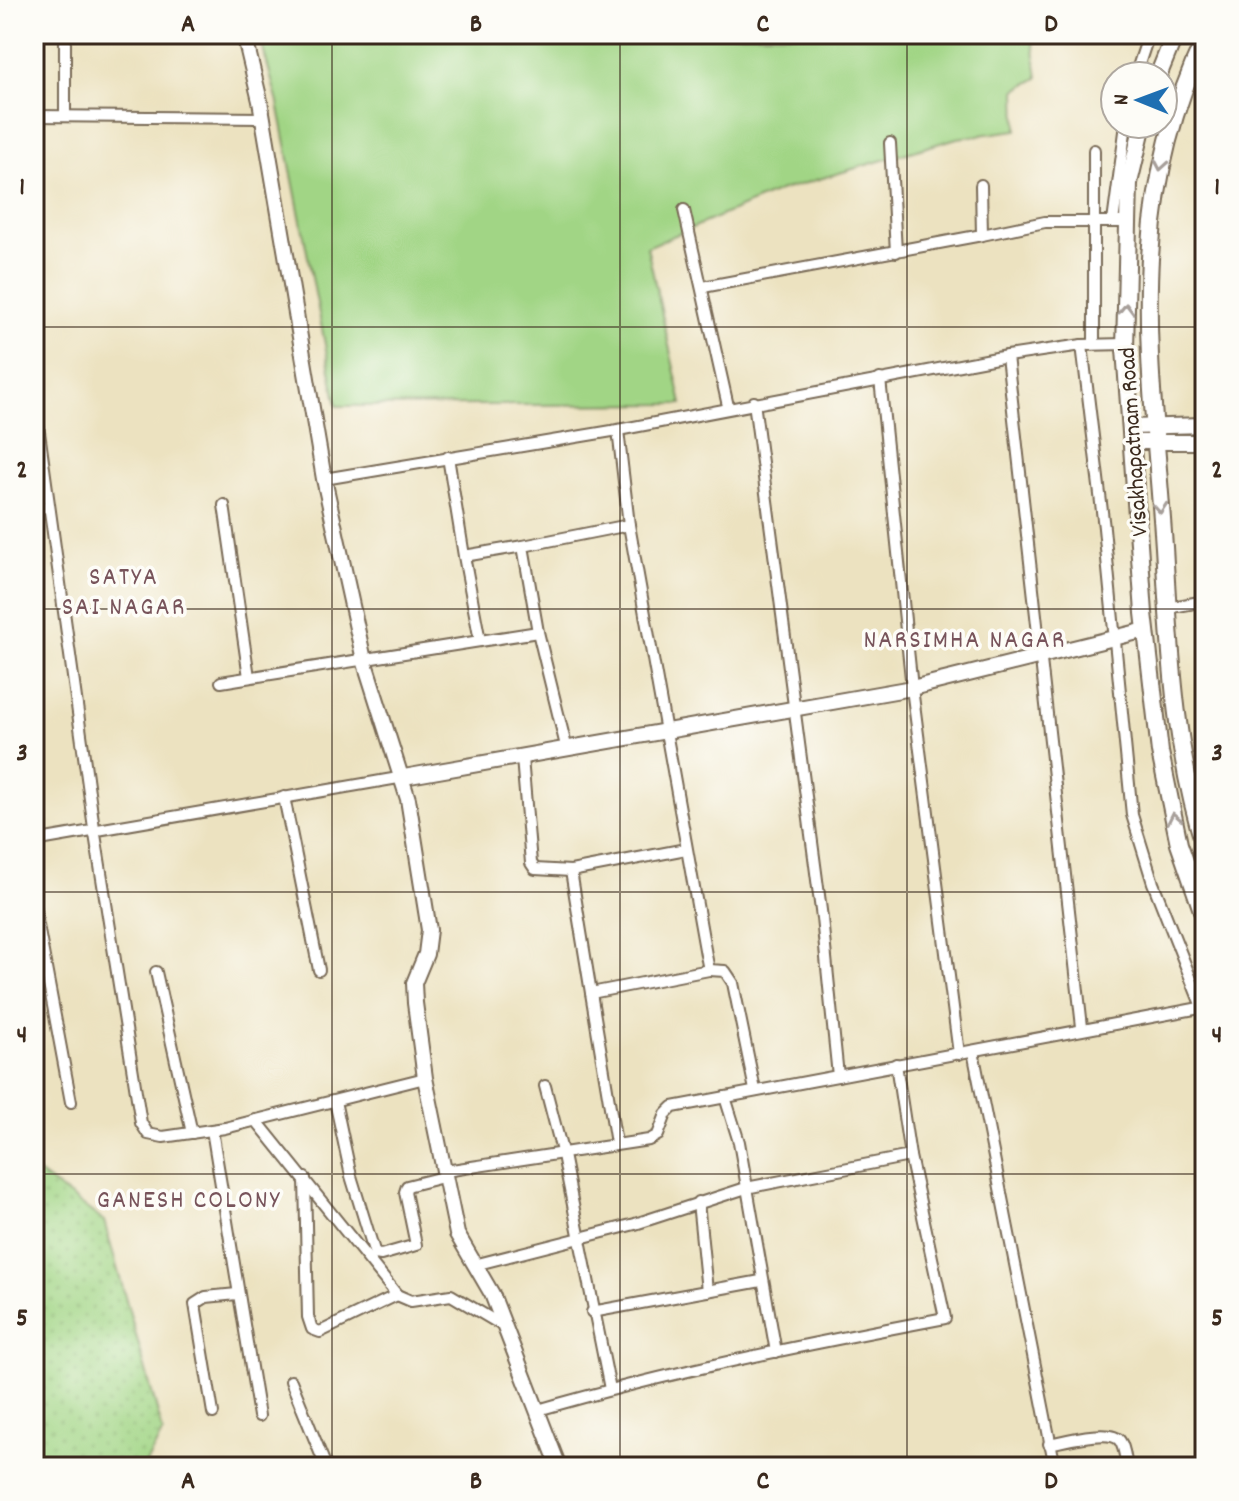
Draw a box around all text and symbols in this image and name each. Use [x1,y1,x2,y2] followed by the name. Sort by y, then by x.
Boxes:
[181,7,195,44] text: A
[470,7,482,44] text: B
[757,7,770,44] text: C
[1044,7,1058,44] text: D
[1099,60,1179,140] north arrow
[1107,94,1138,105] text: N
[1153,158,1170,172] one-way arrow
[19,170,25,207] text: 1
[1214,170,1220,207] text: 1
[1117,302,1135,315] one-way arrow
[1111,346,1159,538] street label: Visakhapatnam Road
[16,453,28,490] text: 2
[1211,453,1223,490] text: 2
[1152,502,1169,515] one-way arrow
[62,560,186,627] district label: SATYA SAI NAGAR
[864,623,1066,660] district label: NARSIMHA NAGAR
[16,736,28,773] text: 3
[1211,736,1223,773] text: 3
[1166,812,1183,825] one-way arrow
[17,1018,27,1055] text: 4
[1212,1018,1222,1055] text: 4
[97,1183,281,1220] district label: GANESH COLONY
[16,1301,28,1338] text: 5
[1211,1301,1223,1338] text: 5
[181,1464,195,1501] text: A
[470,1464,482,1501] text: B
[757,1464,770,1501] text: C
[1044,1464,1058,1501] text: D

